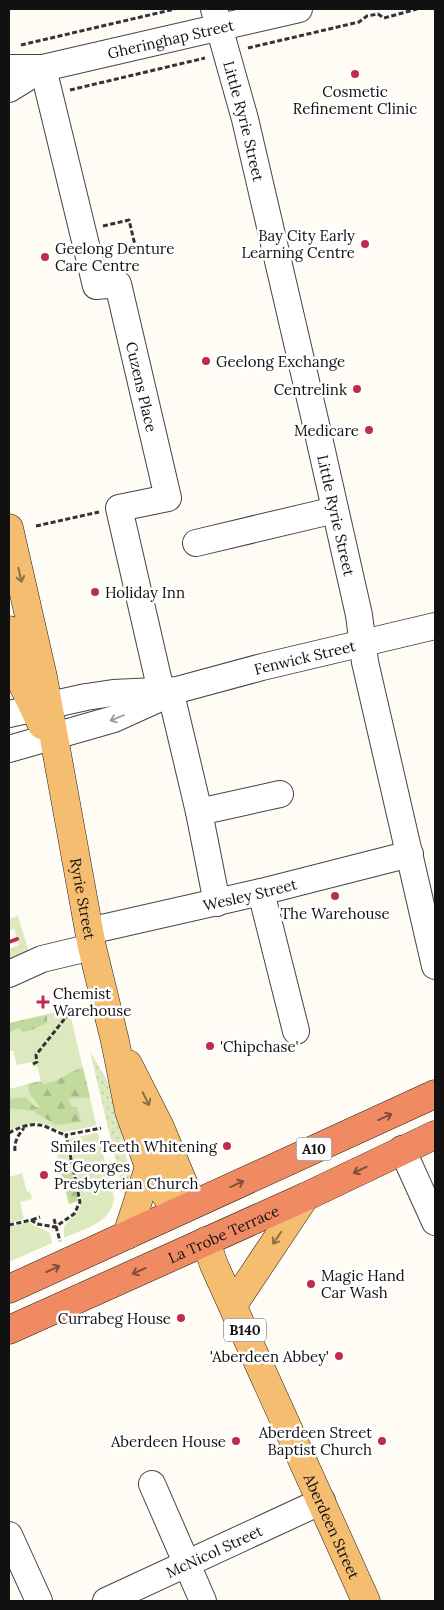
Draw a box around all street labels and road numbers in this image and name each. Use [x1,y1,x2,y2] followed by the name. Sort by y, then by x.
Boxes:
[106,15,236,62] street label: Gheringhap Street
[220,59,269,183] street label: Little Ryrie Street
[122,340,162,434] street label: Cuzens Place
[314,453,359,578] street label: Little Ryrie Street
[252,636,357,678] street label: Fenwick Street
[66,856,100,941] street label: Ryrie Street
[201,874,299,914] street label: Wesley Street
[296,1138,332,1160] road number: A10
[165,1200,282,1267] street label: La Trobe Terrace
[224,1318,266,1342] road number: B140
[300,1470,364,1582] street label: Aberdeen Street
[163,1520,265,1582] street label: McNicol Street

